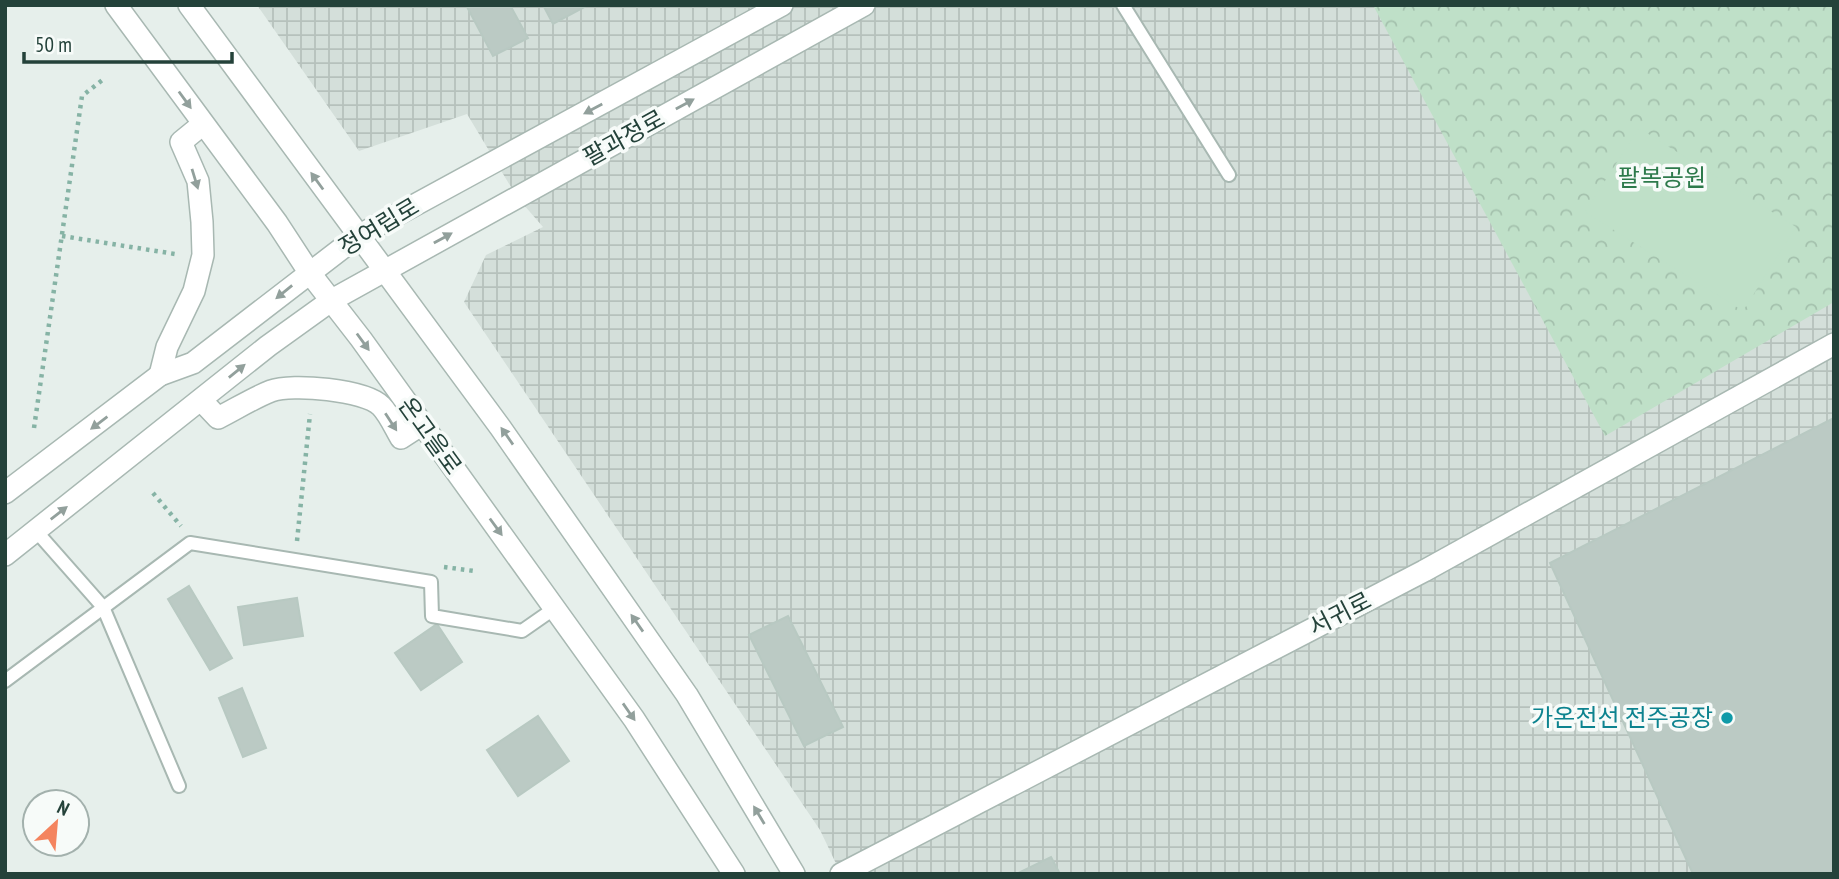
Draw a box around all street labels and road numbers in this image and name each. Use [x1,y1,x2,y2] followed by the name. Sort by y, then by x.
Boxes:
[578,103,670,173] street label: 팔과정로
[333,191,425,263] street label: 정여립로
[392,391,469,481] street label: 온고을로
[1303,585,1376,642] street label: 서귀로

